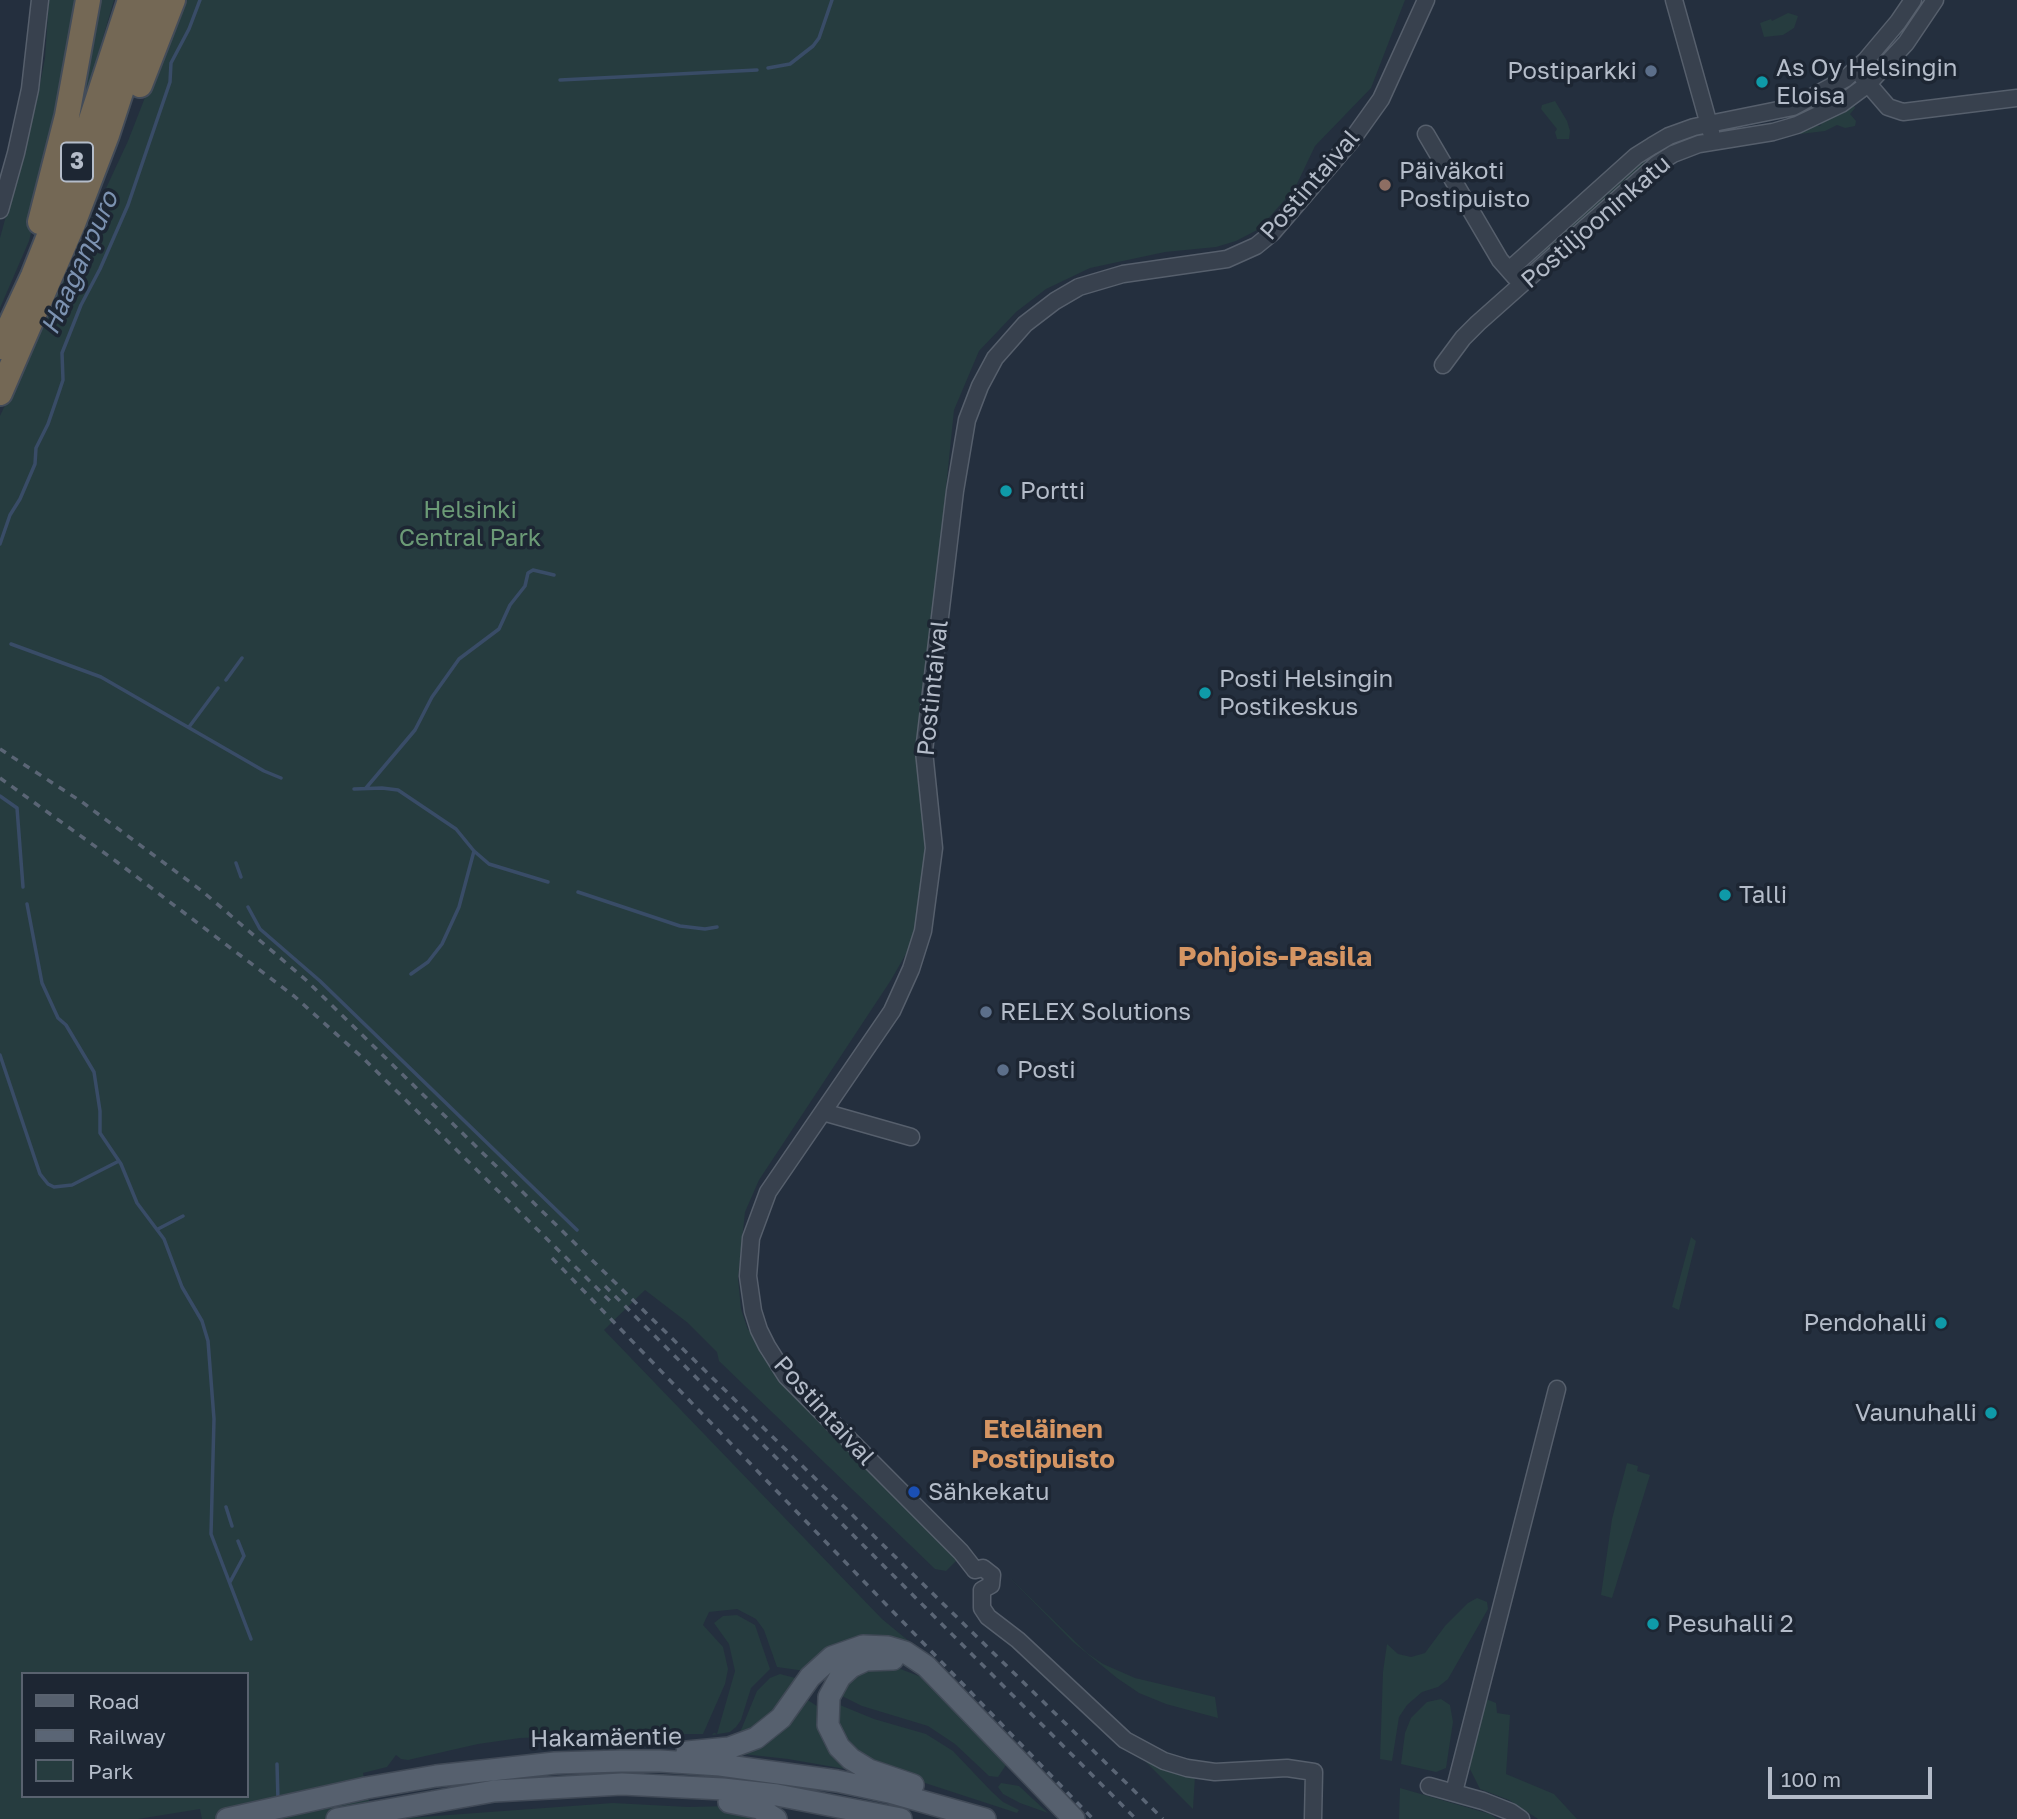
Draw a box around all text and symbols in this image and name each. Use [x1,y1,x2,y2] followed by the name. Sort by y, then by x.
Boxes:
[1776,54,1958,110] place label: As Oy Helsingin Eloisa
[1507,57,1637,85] place label: Postiparkki
[1643,63,1659,79] marker: Postiparkki
[1754,74,1770,90] marker: As Oy Helsingin Eloisa
[1254,124,1366,246] street label: Postintaival
[61,142,93,182] road number: 3
[1516,149,1676,295] street label: Postiljooninkatu
[1399,157,1530,213] place label: Päiväkoti Postipuisto
[1377,177,1393,193] marker: Päiväkoti Postipuisto
[35,187,125,339] water label: Haaganpuro
[1020,477,1085,505] place label: Portti
[998,483,1014,499] marker: Portti
[399,496,541,552] park label: Helsinki Central Park
[912,619,954,757] street label: Postintaival
[1219,665,1393,721] place label: Posti Helsingin Postikeskus
[1197,685,1213,701] marker: Posti Helsingin Postikeskus
[1739,881,1787,909] place label: Talli
[1717,887,1733,903] marker: Talli
[1178,940,1372,974] district label: Pohjois-Pasila
[1000,998,1191,1026] place label: RELEX Solutions
[978,1004,994,1020] marker: RELEX Solutions
[1017,1056,1076,1084] place label: Posti
[995,1062,1011,1078] marker: Posti
[1804,1309,1927,1337] place label: Pendohalli
[1933,1315,1949,1331] marker: Pendohalli
[768,1351,880,1471] street label: Postintaival
[1855,1399,1977,1427] place label: Vaunuhalli
[1983,1405,1999,1421] marker: Vaunuhalli
[971,1414,1115,1476] district label: Eteläinen Postipuisto
[928,1478,1049,1506] place label: Sähkekatu
[906,1484,922,1500] marker: Sähkekatu
[1667,1610,1794,1638] place label: Pesuhalli 2
[1645,1616,1661,1632] marker: Pesuhalli 2
[21,1672,248,1798] legend
[88,1688,139,1714] text: Road
[530,1722,682,1754] street label: Hakamäentie
[88,1723,166,1749] text: Railway
[1772,1752,1937,1796] scale bar
[88,1758,133,1784] text: Park
[1781,1766,1841,1792] text: 100 m

